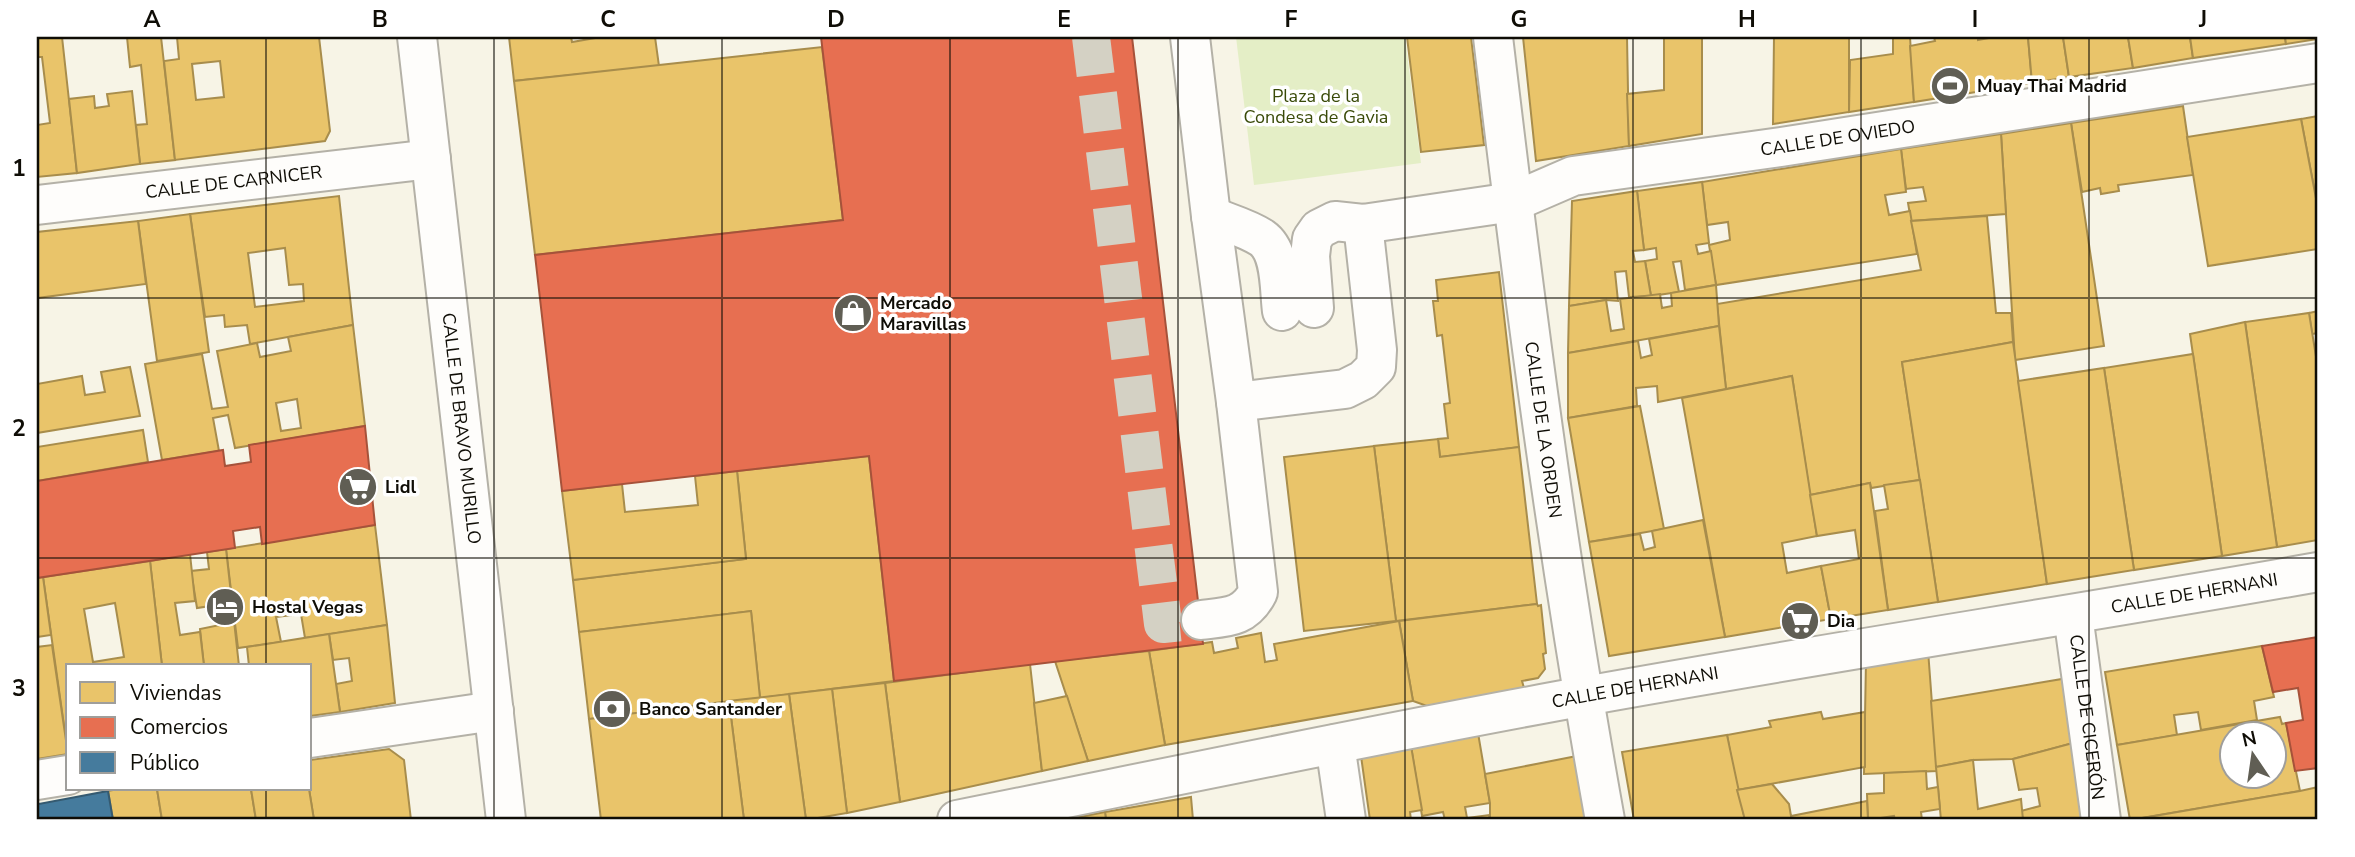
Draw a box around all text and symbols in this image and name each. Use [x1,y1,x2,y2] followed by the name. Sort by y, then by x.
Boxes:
[143,4,161,35] text: A
[372,4,388,35] text: B
[600,4,616,35] text: C
[827,4,845,35] text: D
[1057,4,1071,35] text: E
[1285,4,1298,35] text: F
[1511,4,1527,35] text: G
[1738,4,1756,35] text: H
[1972,4,1978,35] text: I
[2198,4,2207,35] text: J
[1929,65,1971,107] sports icon: Muay Thai Madrid
[1977,74,2127,98] place label: Muay Thai Madrid
[1244,84,1388,129] park label: Plaza de la Condesa de Gavia
[1759,114,1917,162] street label: CALLE DE OVIEDO
[12,153,26,184] text: 1
[144,160,323,204] street label: CALLE DE CARNICER
[880,291,967,336] place label: Mercado Maravillas
[832,292,874,334] shop icon: Mercado Maravillas
[436,312,487,545] street label: CALLE DE BRAVO MURILLO
[1519,340,1568,520] street label: CALLE DE LA ORDEN
[12,413,26,444] text: 2
[337,466,379,508] supermarket icon: Lidl
[385,475,417,499] place label: Lidl
[2109,567,2279,619] street label: CALLE DE HERNANI
[204,586,246,628] hotel icon: Hostal Vegas
[252,595,364,619] place label: Hostal Vegas
[1779,600,1821,642] supermarket icon: Dia
[1827,609,1855,633] place label: Dia
[2064,633,2110,801] street label: CALLE DE CICERÓN
[1550,661,1720,714] street label: CALLE DE HERNANI
[66,664,312,790] legend
[12,673,26,704] text: 3
[129,679,222,707] text: Viviendas
[591,688,633,730] bank icon: Banco Santander
[639,697,782,721] place label: Banco Santander
[130,713,228,741] text: Comercios
[2218,720,2288,790] north arrow
[2240,725,2259,754] text: N
[130,749,199,777] text: Público

